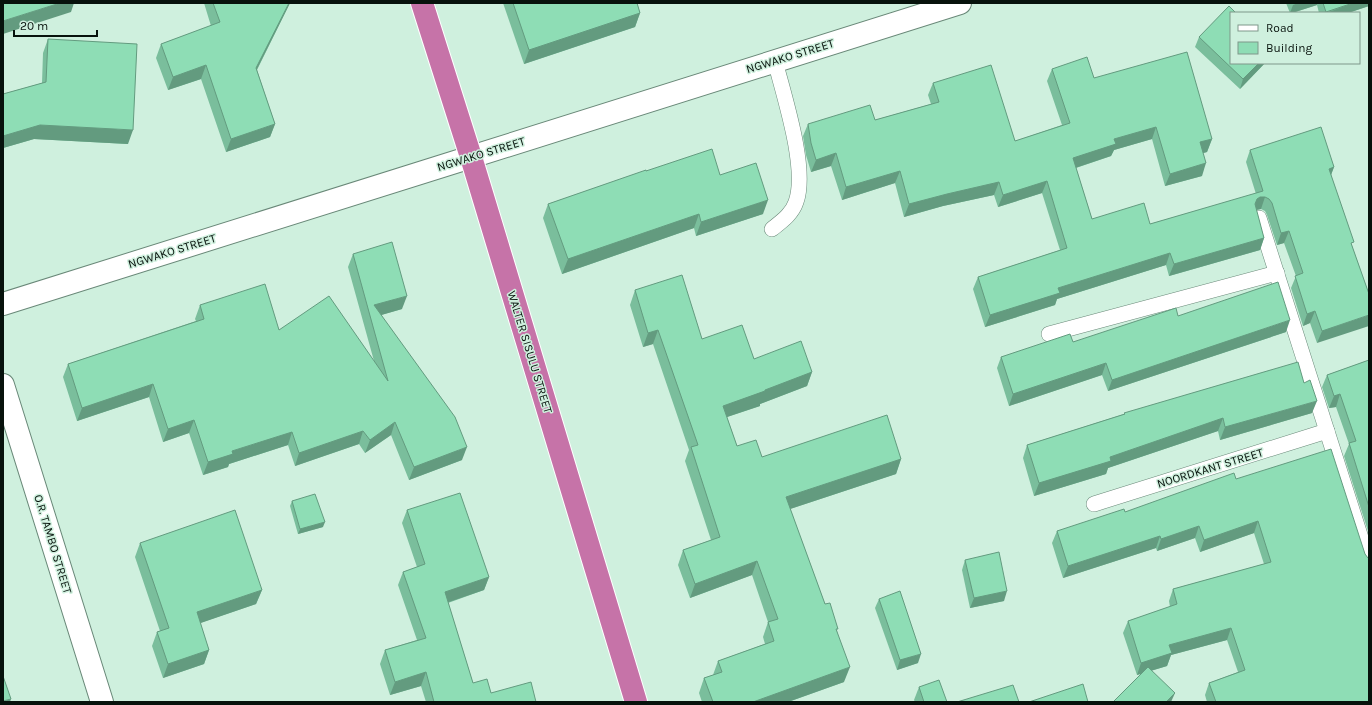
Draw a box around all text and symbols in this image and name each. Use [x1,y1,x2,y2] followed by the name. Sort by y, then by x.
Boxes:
[14,12,97,38] scale bar
[1230,12,1360,64] legend
[20,19,48,33] text: 20 m
[1266,21,1294,35] text: Road
[744,36,836,76] street label: NGWAKO STREET
[1266,41,1313,55] text: Building
[435,134,527,174] street label: NGWAKO STREET
[126,231,218,271] street label: NGWAKO STREET
[505,289,555,415] street label: WALTER SISULU STREET
[1155,445,1265,491] street label: NOORDKANT STREET
[31,493,75,595] street label: O.R. TAMBO STREET

